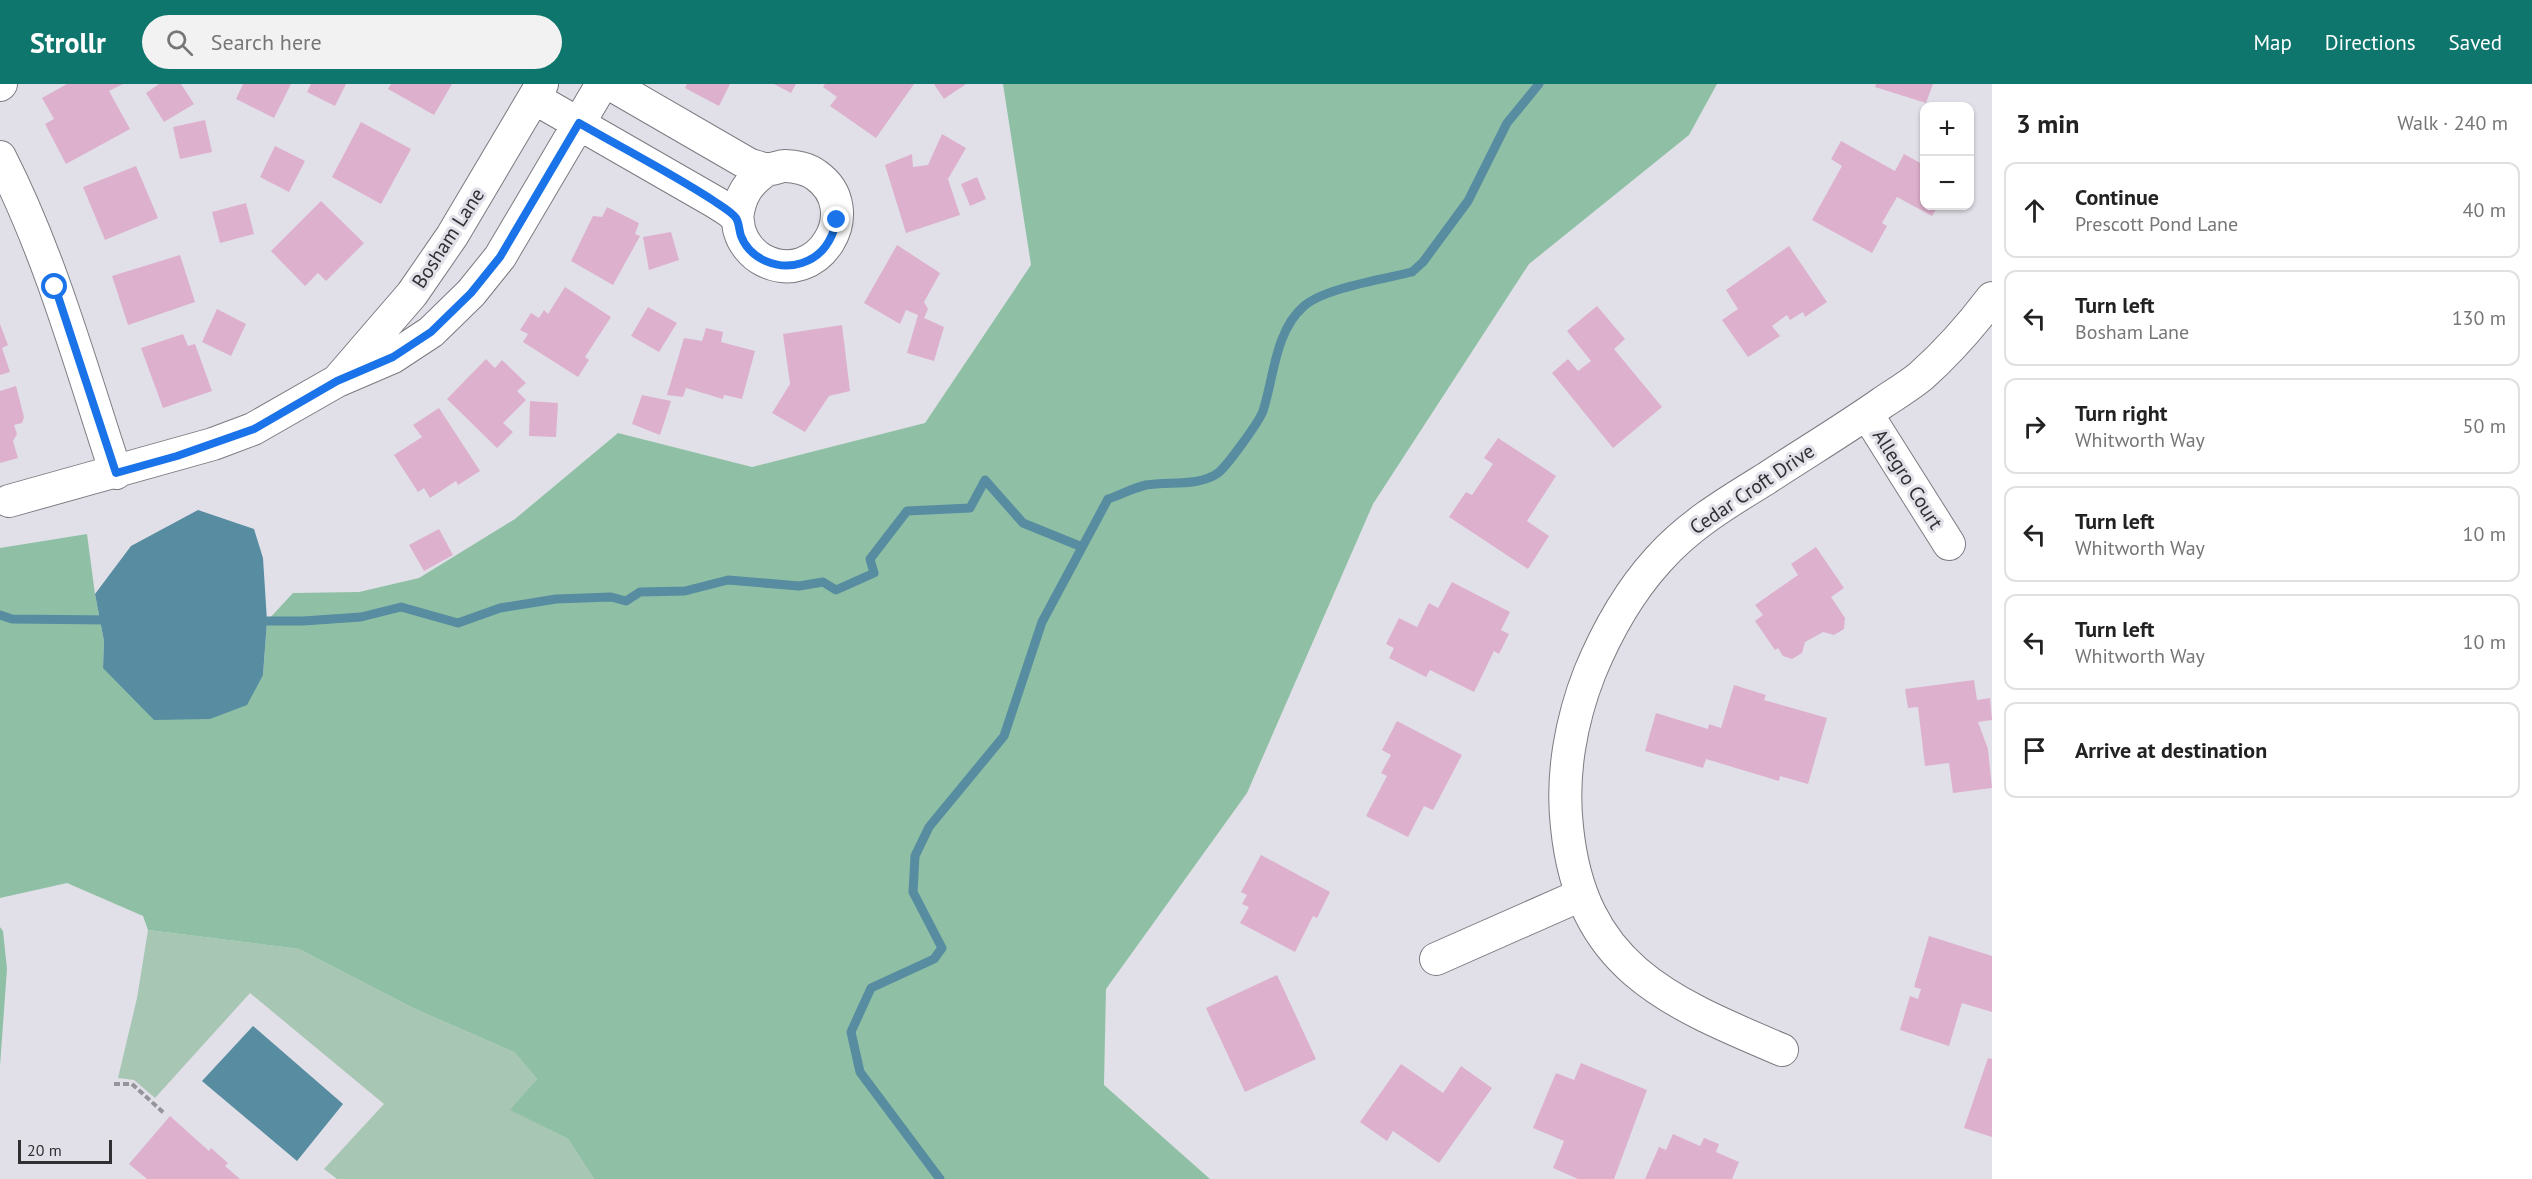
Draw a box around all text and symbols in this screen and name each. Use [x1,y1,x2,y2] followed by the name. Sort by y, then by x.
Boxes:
[142,15,562,69] search box
[30,24,106,61] text: Strollr
[163,26,196,59] icon: search
[211,28,322,56] text: Search here
[2253,29,2292,56] text: Map
[2325,29,2416,56] text: Directions
[2449,29,2502,56] text: Saved
[1920,102,1974,210] map controls
[1920,102,1974,156] button: +
[2016,107,2079,140] text: 3 min
[2397,110,2508,136] text: Walk · 240 m
[1920,156,1974,210] button: −
[406,183,490,293] street label: Bosham Lane
[2075,183,2159,211] text: Continue
[2018,194,2051,227] icon: ahead
[2463,197,2506,223] text: 40 m
[823,206,849,232] route end
[2075,211,2238,237] text: Prescott Pond Lane
[41,273,67,299] route start
[2075,291,2155,319] text: Turn left
[2018,302,2051,335] icon: left
[2452,305,2506,331] text: 130 m
[2075,319,2189,345] text: Bosham Lane
[2075,399,2167,427] text: Turn right
[2018,410,2051,443] icon: right
[2463,413,2506,439] text: 50 m
[1867,424,1949,534] street label: Allegro Court
[2075,427,2205,453] text: Whitworth Way
[1685,438,1819,540] street label: Cedar Croft Drive
[2075,507,2155,535] text: Turn left
[2018,518,2051,551] icon: left
[2463,521,2506,547] text: 10 m
[2075,535,2205,561] text: Whitworth Way
[2075,615,2155,643] text: Turn left
[2018,626,2051,659] icon: left
[2463,629,2506,655] text: 10 m
[2075,643,2205,669] text: Whitworth Way
[2018,734,2051,767] icon: arrive
[2075,736,2267,764] text: Arrive at destination
[18,1137,112,1164] scale bar
[27,1140,62,1160] text: 20 m

